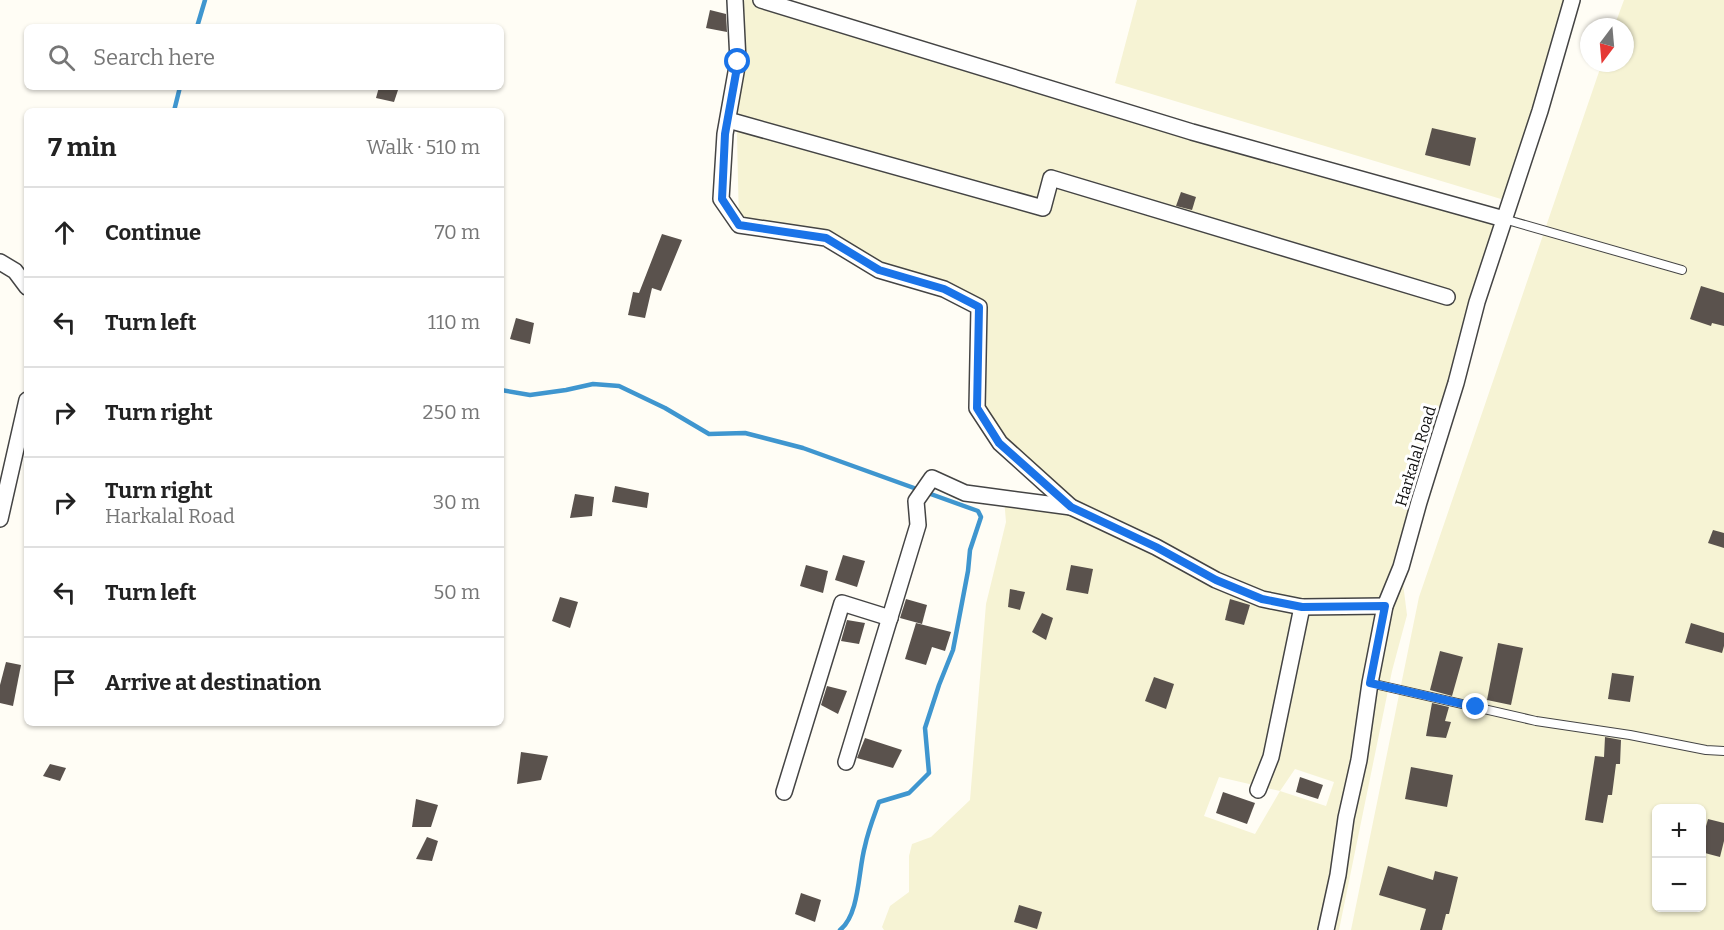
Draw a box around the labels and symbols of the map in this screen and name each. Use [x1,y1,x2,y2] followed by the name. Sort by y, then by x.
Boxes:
[1580,18,1634,72] north arrow
[724,48,750,74] route start
[1391,403,1440,509] street label: Harkalal Road
[1462,693,1488,719] route end

